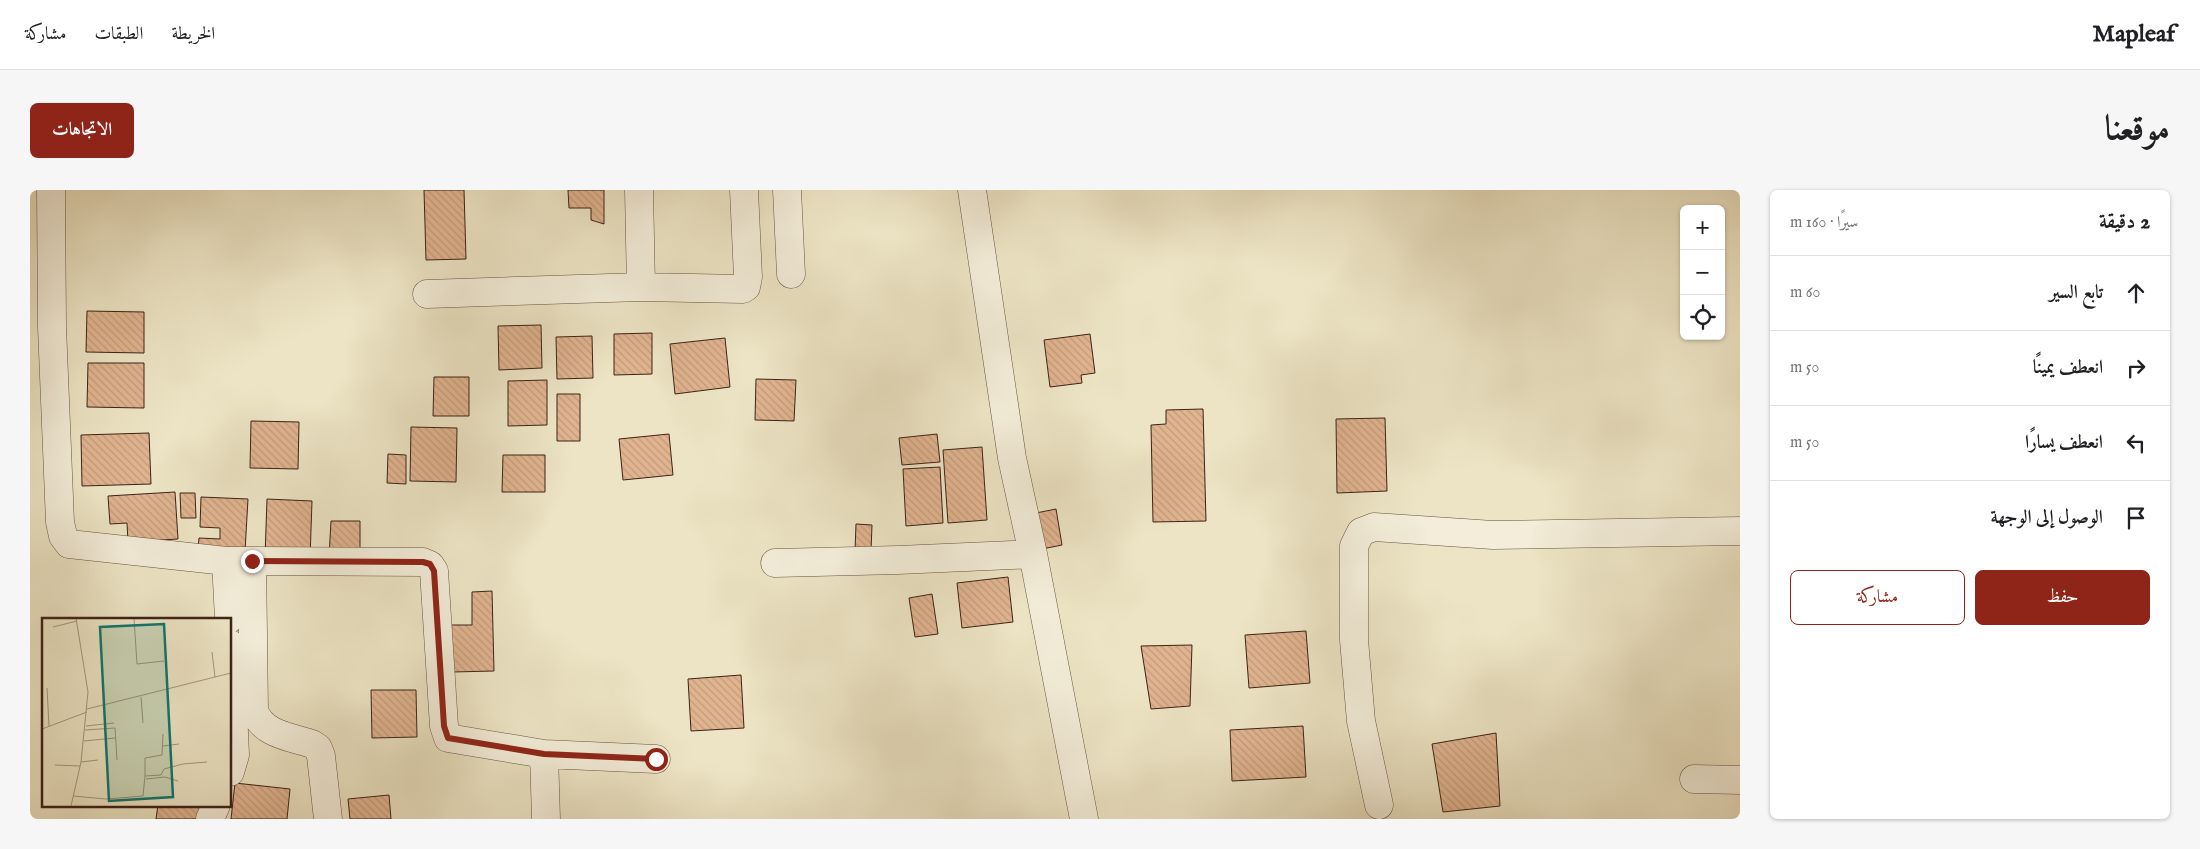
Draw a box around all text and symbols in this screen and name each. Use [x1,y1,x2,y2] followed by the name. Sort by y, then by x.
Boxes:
[2093,19,2175,50] text: Mapleaf
[25,23,66,46] text: مشاركة
[94,23,143,46] text: الطبقات
[171,23,215,46] text: الخريطة
[30,103,134,158] button: الاتجاهات
[2105,107,2170,152] text: موقعنا
[1680,205,1725,340] map controls
[1680,205,1725,250] button: +
[2099,209,2150,236] text: 2 دقيقة
[1790,213,1858,233] text: سيرًا · 160 m
[1680,250,1725,295] button: −
[2122,279,2150,307] icon: ahead
[2049,281,2103,305] text: تابع السير
[1790,283,1820,303] text: 60 m
[1680,295,1725,340] button: locate
[2122,354,2150,382] icon: right
[2033,356,2103,380] text: انعطف يمينًا
[1790,358,1819,378] text: 50 m
[2122,429,2150,457] icon: left
[2025,431,2103,455] text: انعطف يسارًا
[1790,433,1819,453] text: 50 m
[2122,504,2150,532] icon: arrive
[1991,506,2103,530] text: الوصول إلى الوجهة
[241,550,264,573] route end
[1790,570,1965,625] button: مشاركة
[1975,570,2150,625] button: حفظ
[42,618,231,806] inset map
[645,748,668,771] route start

